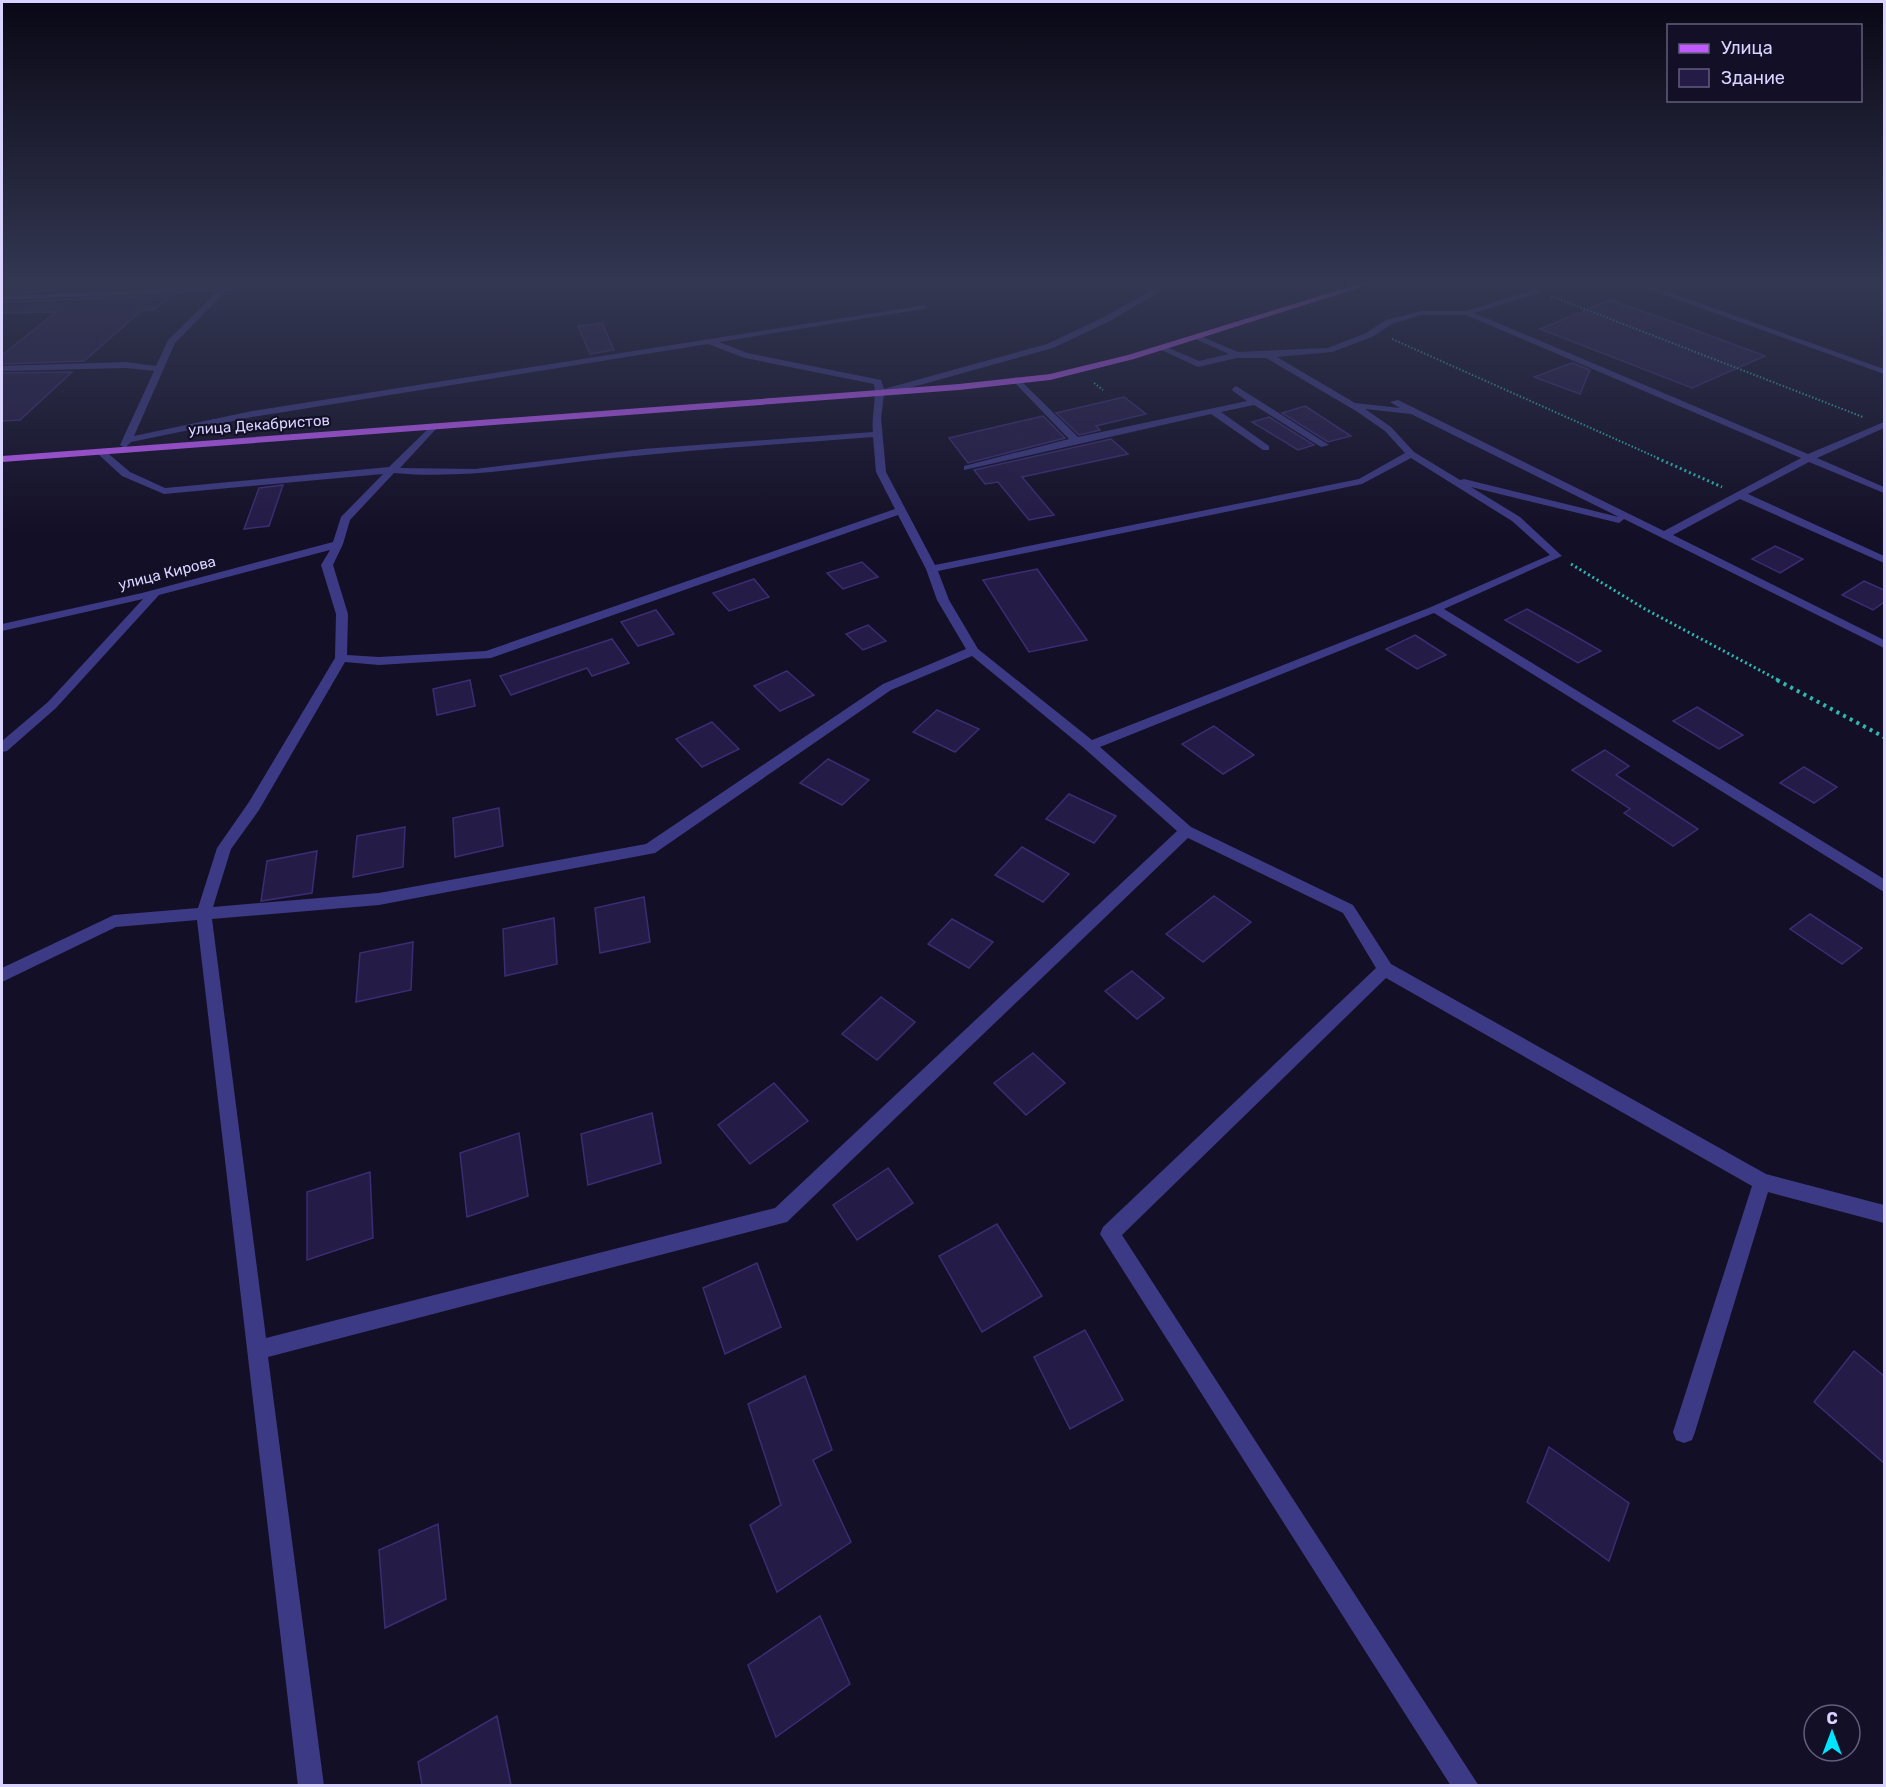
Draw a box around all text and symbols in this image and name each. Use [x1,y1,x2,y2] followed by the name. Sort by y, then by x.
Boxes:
[1667,24,1862,102] legend
[1721,37,1773,59] text: Улица
[1721,67,1785,89] text: Здание
[188,411,330,439] street label: улица Декабристов
[116,552,218,594] street label: улица Кирова
[1802,1703,1862,1763] north arrow
[1826,1709,1838,1728] text: С

